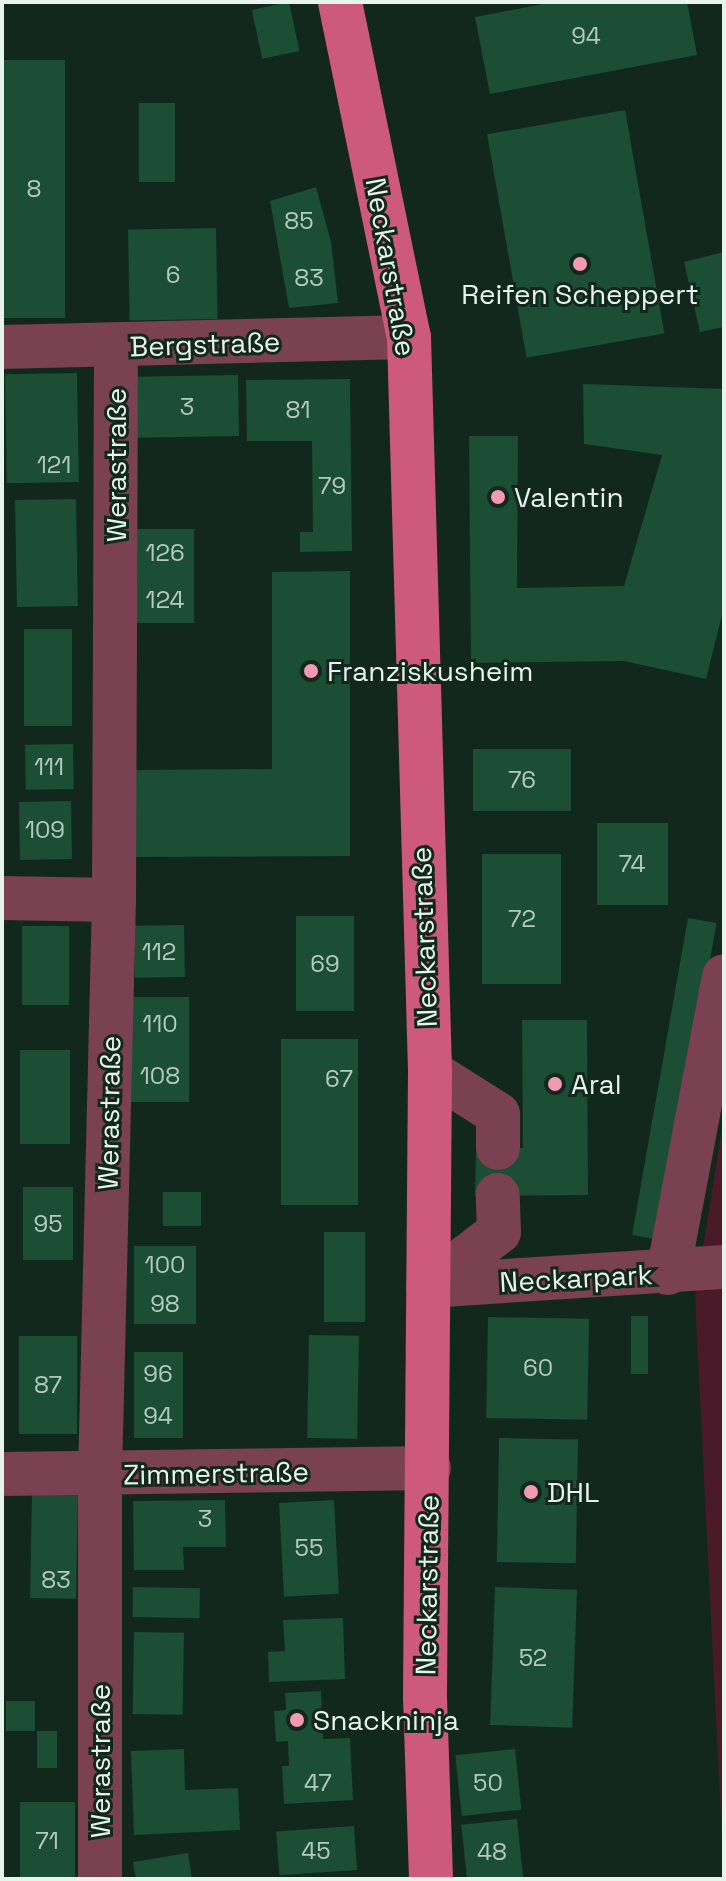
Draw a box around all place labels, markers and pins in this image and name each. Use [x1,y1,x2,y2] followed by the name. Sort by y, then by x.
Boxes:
[571,255,589,273] marker: Reifen Scheppert
[461,277,699,311] place label: Reifen Scheppert
[514,480,624,514] place label: Valentin
[489,488,507,506] marker: Valentin
[327,654,533,688] place label: Franziskusheim
[302,662,320,680] marker: Franziskusheim
[571,1067,622,1101] place label: Aral
[546,1075,564,1093] marker: Aral
[547,1475,599,1509] place label: DHL
[522,1483,540,1501] marker: DHL
[313,1703,459,1737] place label: Snackninja
[288,1711,306,1729] marker: Snackninja

